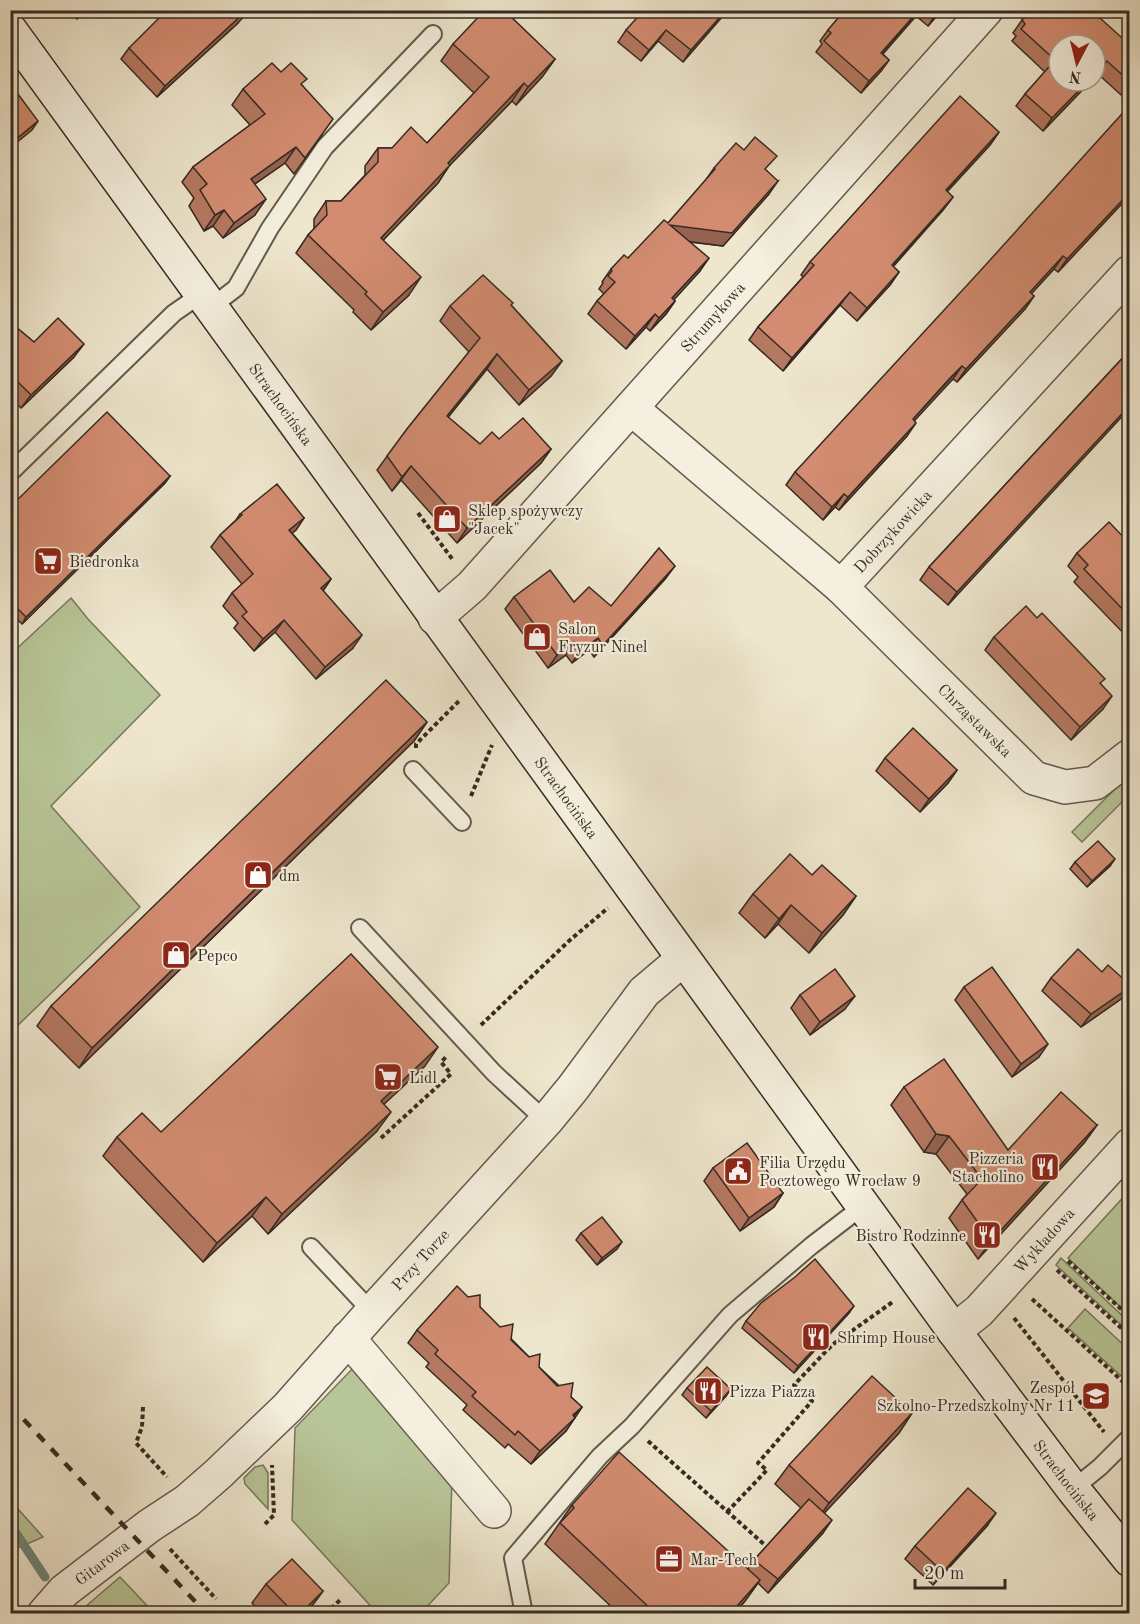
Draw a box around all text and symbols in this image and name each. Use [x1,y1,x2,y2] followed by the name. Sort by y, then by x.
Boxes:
[1047,33,1107,93] north arrow
[1068,67,1082,85] text: N
[679,280,749,356] street label: Strumykowa
[245,361,315,449] street label: Strachocińska
[852,488,936,577] street label: Dobrzykowicka
[431,503,463,535] shop icon: Sklep spożywczy "Jacek"
[468,504,584,538] place label: Sklep spożywczy "Jacek"
[32,545,64,577] supermarket icon: Biedronka
[69,555,140,571] place label: Biedronka
[521,621,553,653] shop icon: Salon Fryzur Ninel
[558,622,647,656] place label: Salon Fryzur Ninel
[934,682,1014,761] street label: Chrząstawska
[530,755,600,842] street label: Strachocińska
[242,859,274,891] shop icon: dm
[279,869,300,885] place label: dm
[160,939,192,971] shop icon: Pepco
[197,949,238,965] place label: Pepco
[372,1061,404,1093] supermarket icon: Lidl
[409,1071,437,1087] place label: Lidl
[1029,1151,1061,1183] restaurant icon: Pizzeria Stacholino
[952,1152,1024,1186] place label: Pizzeria Stacholino
[722,1155,754,1187] public building icon: Filia Urzędu Pocztowego Wrocław 9
[759,1156,921,1190] place label: Filia Urzędu Pocztowego Wrocław 9
[1012,1206,1079,1277] street label: Wykładowa
[971,1219,1003,1251] restaurant icon: Bistro Rodzinne
[390,1227,453,1294] street label: Przy Torze
[855,1229,966,1245] place label: Bistro Rodzinne
[800,1321,832,1353] restaurant icon: Shrimp House
[837,1331,935,1347] place label: Shrimp House
[692,1375,724,1407] restaurant icon: Pizza Piazza
[1080,1380,1112,1412] school or university icon: Zespół Szkolno-Przedszkolny Nr 11
[877,1381,1076,1415] place label: Zespół Szkolno-Przedszkolny Nr 11
[729,1385,816,1401] place label: Pizza Piazza
[1029,1438,1101,1524] street label: Strachocińska
[73,1538,133,1589] street label: Gitarowa
[653,1543,685,1575] office icon: Mar-Tech
[915,1552,1005,1590] scale bar
[690,1553,757,1569] place label: Mar-Tech
[924,1565,964,1583] text: 20 m

